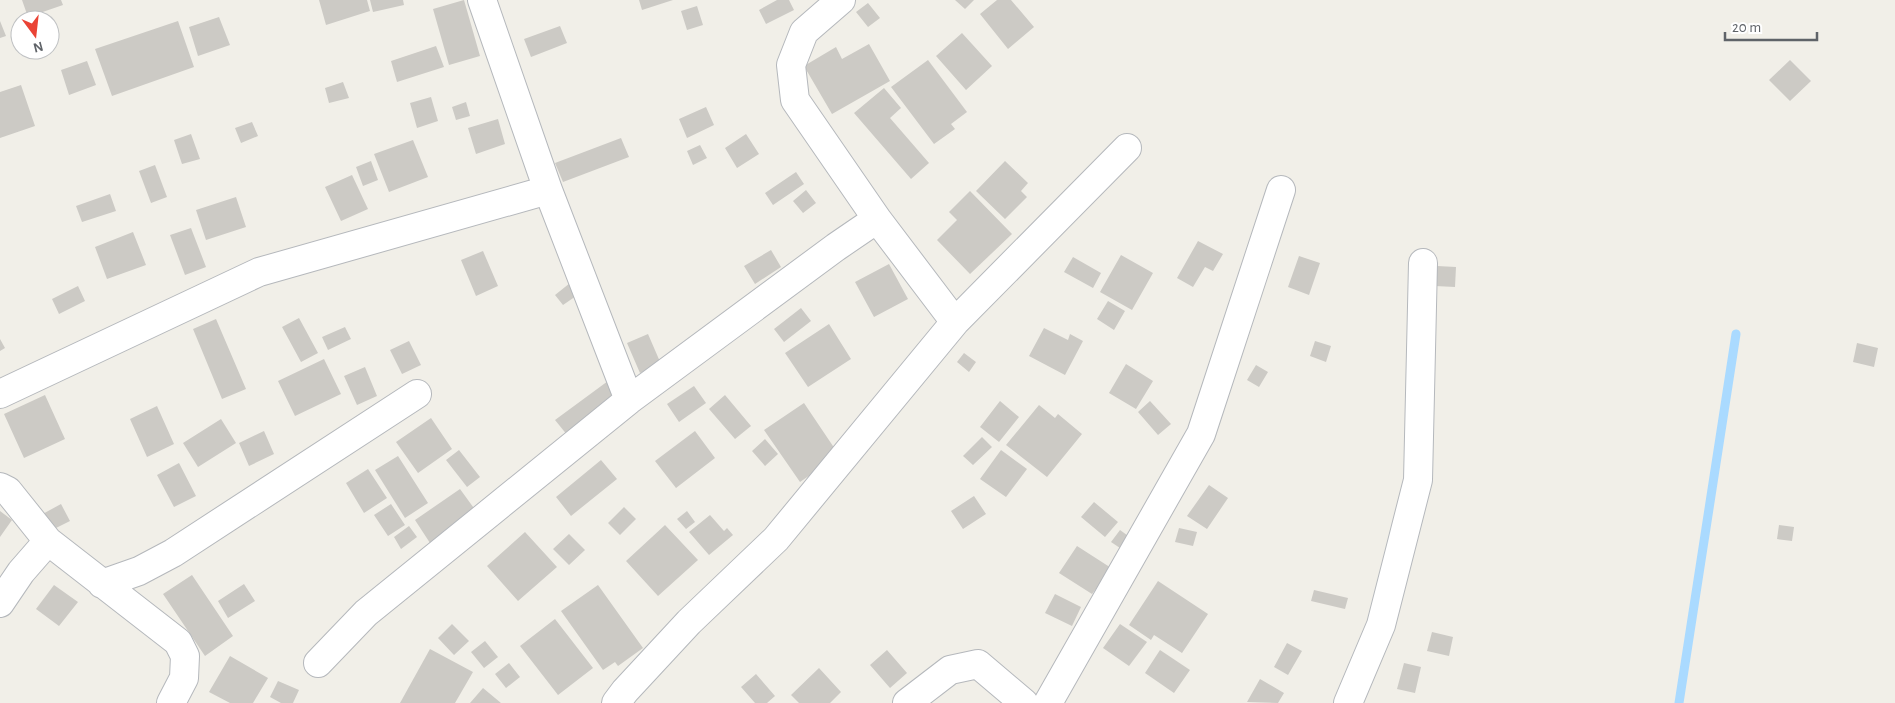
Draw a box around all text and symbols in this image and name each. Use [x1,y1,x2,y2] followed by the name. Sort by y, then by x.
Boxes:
[10,10,60,60] north arrow
[1725,10,1818,42] scale bar
[1732,20,1761,35] text: 20 m
[32,39,45,55] text: N

